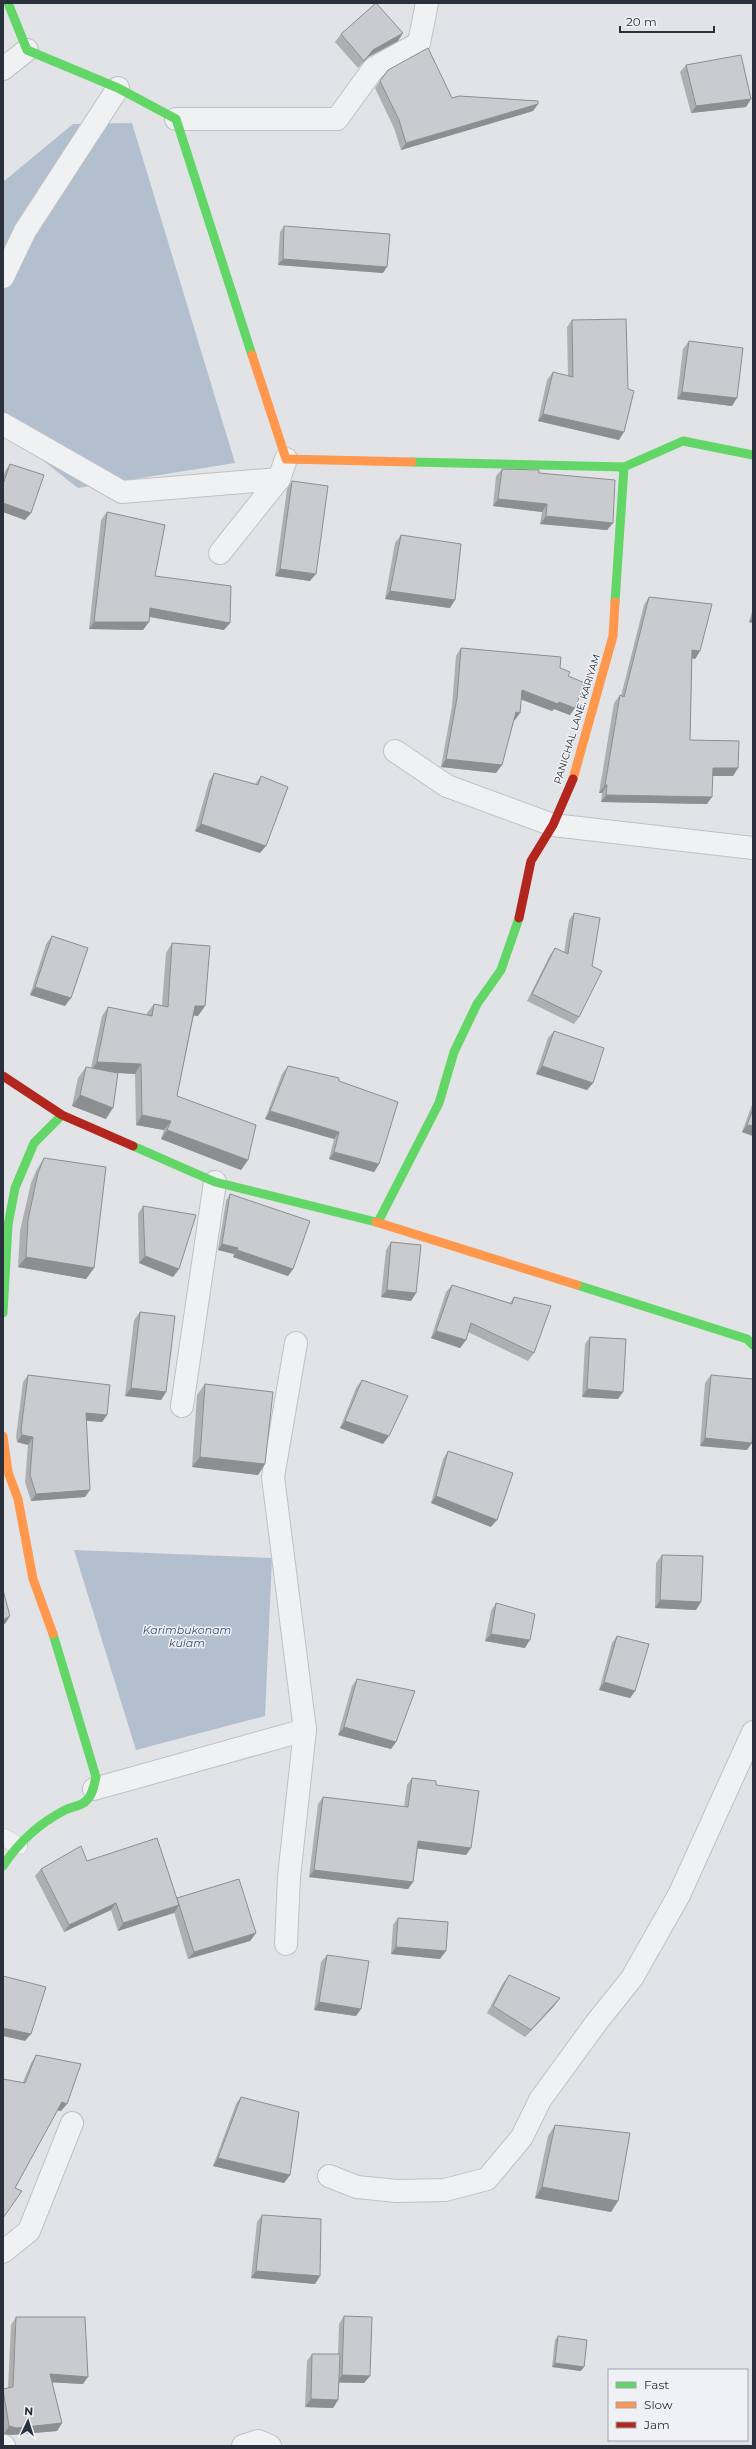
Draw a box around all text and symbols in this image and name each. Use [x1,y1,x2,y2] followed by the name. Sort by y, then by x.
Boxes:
[620,8,714,34] scale bar
[626,14,657,29] text: 20 m
[551,652,603,786] street label: PANICHAL LANE, KARIYAM
[143,1623,231,1650] water label: Karimbukonam kulam
[608,2369,748,2441] legend
[644,2377,669,2392] text: Fast
[644,2397,673,2412] text: Slow
[8,2401,48,2441] north arrow
[24,2404,34,2418] text: N
[643,2417,670,2432] text: Jam

